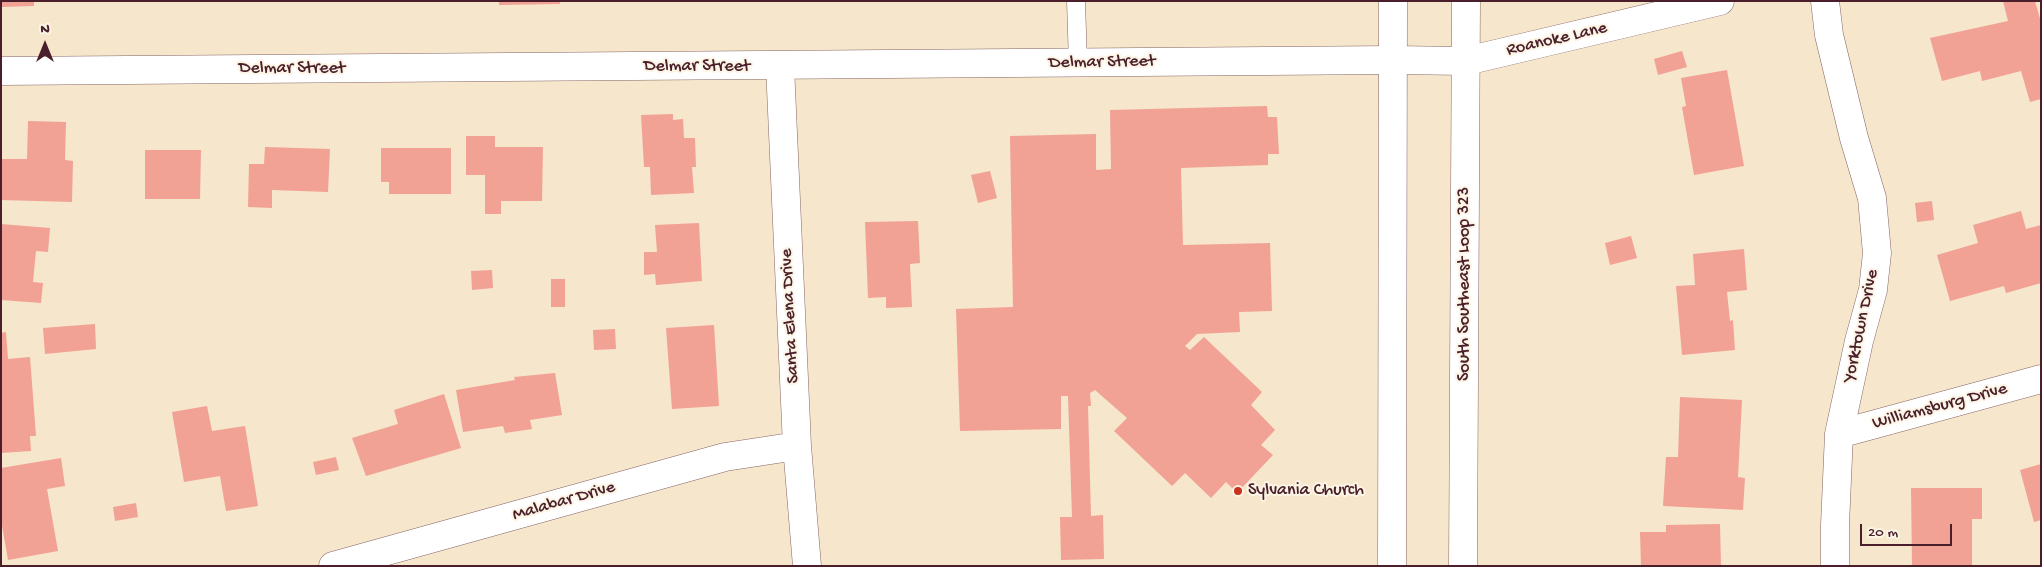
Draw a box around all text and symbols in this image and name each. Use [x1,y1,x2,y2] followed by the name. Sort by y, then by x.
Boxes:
[1505,18,1609,62] street label: Roanoke Lane
[20,20,70,70] north arrow
[40,21,50,38] text: N
[1049,51,1155,75] street label: Delmar Street
[644,56,750,78] street label: Delmar Street
[239,58,345,80] street label: Delmar Street
[1454,187,1476,381] street label: South Southeast Loop 323
[777,248,805,384] street label: Santa Elena Drive
[1840,268,1884,384] street label: Yorktown Drive
[1870,379,2010,435] street label: Williamsburg Drive
[510,477,618,527] street label: Malabar Drive
[1248,480,1364,502] place label: Sylvania Church
[1232,485,1244,497] marker: Sylvania Church
[1862,514,1954,546] scale bar
[1868,524,1898,542] text: 20 m

